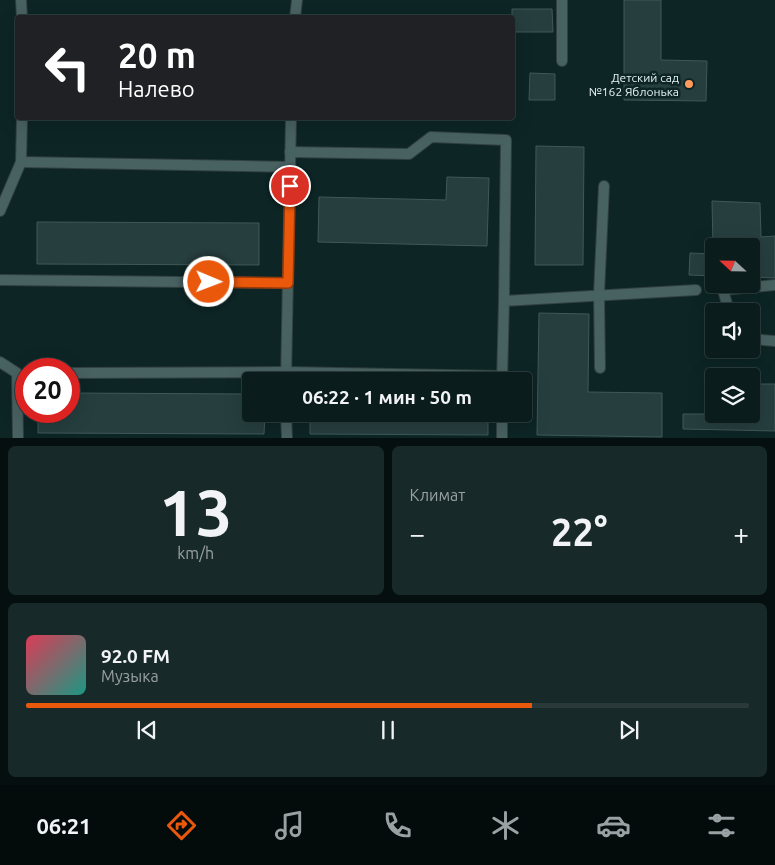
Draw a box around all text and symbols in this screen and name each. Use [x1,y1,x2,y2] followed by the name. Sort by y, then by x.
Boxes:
[35,35,100,100] icon: left
[118,35,196,75] text: 20 m
[589,71,679,98] place label: Детский сад №162 Яблонька
[118,76,195,101] text: Налево
[683,78,695,90] marker: Детский сад №162 Яблонька
[269,165,311,207] pin
[276,172,304,200] icon: arrive
[705,238,760,292] north arrow
[705,238,760,423] map controls
[182,255,234,307] position arrow
[705,303,760,358] button: sound
[15,358,80,423] speed limit sign: 20
[705,368,760,423] button: layers
[302,386,472,408] text: 06:22 · 1 мин · 50 m
[159,475,232,548] text: 13
[410,486,465,504] text: Климат
[551,511,607,553] text: 22°
[410,518,425,549] text: −
[733,518,749,549] text: +
[177,544,214,562] text: km/h
[101,645,170,667] text: 92.0 FM
[101,667,159,685] text: Музыка
[133,716,161,744] icon: previous
[374,716,402,744] icon: pause
[615,716,643,744] icon: next
[164,808,199,843] icon: directions
[272,808,307,843] icon: music
[380,808,415,843] icon: phone
[488,808,523,843] icon: climate
[596,808,631,843] icon: car
[704,808,739,843] icon: filters
[36,813,91,838] text: 06:21

